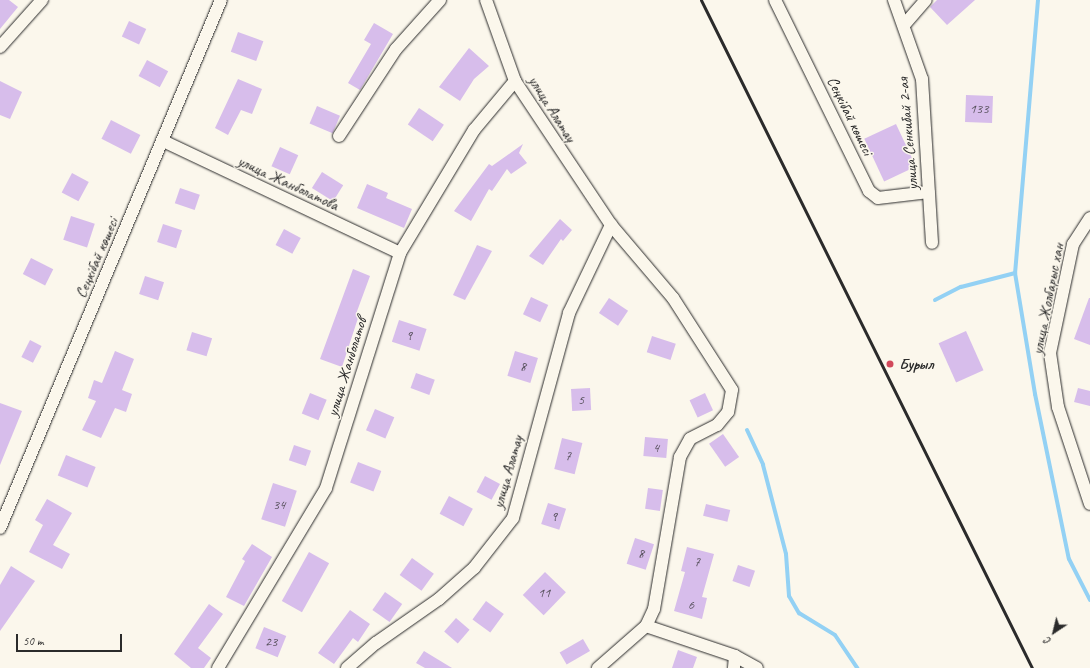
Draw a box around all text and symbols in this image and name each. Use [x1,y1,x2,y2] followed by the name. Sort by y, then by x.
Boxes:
[523,71,581,147] street label: улица Алатау
[823,73,877,159] street label: Сеңкібай көшесі
[894,77,922,191] street label: улица Сенкибай 2-ая
[970,101,988,117] house number: 133
[235,151,341,215] street label: улица Жанболатова
[71,215,123,301] street label: Сеңкібай көшесі
[1028,242,1068,356] street label: улица Жолбарыс хан
[323,316,371,418] street label: улица Жанболатов
[406,328,412,344] house number: 9
[899,354,933,374] place label: Бурыл
[884,358,896,370] marker: Бурыл
[520,359,526,375] house number: 8
[578,392,584,408] house number: 5
[488,432,528,512] street label: улица Алатау
[653,440,659,456] house number: 4
[565,448,571,464] house number: 7
[273,497,285,513] house number: 34
[551,509,557,525] house number: 9
[638,546,644,562] house number: 8
[694,554,700,570] house number: 7
[538,585,550,601] house number: 11
[688,597,694,613] house number: 6
[1034,612,1074,652] north arrow
[18,626,124,652] scale bar
[23,633,43,649] text: 50 m
[265,634,277,650] house number: 23
[1041,635,1053,649] text: С

